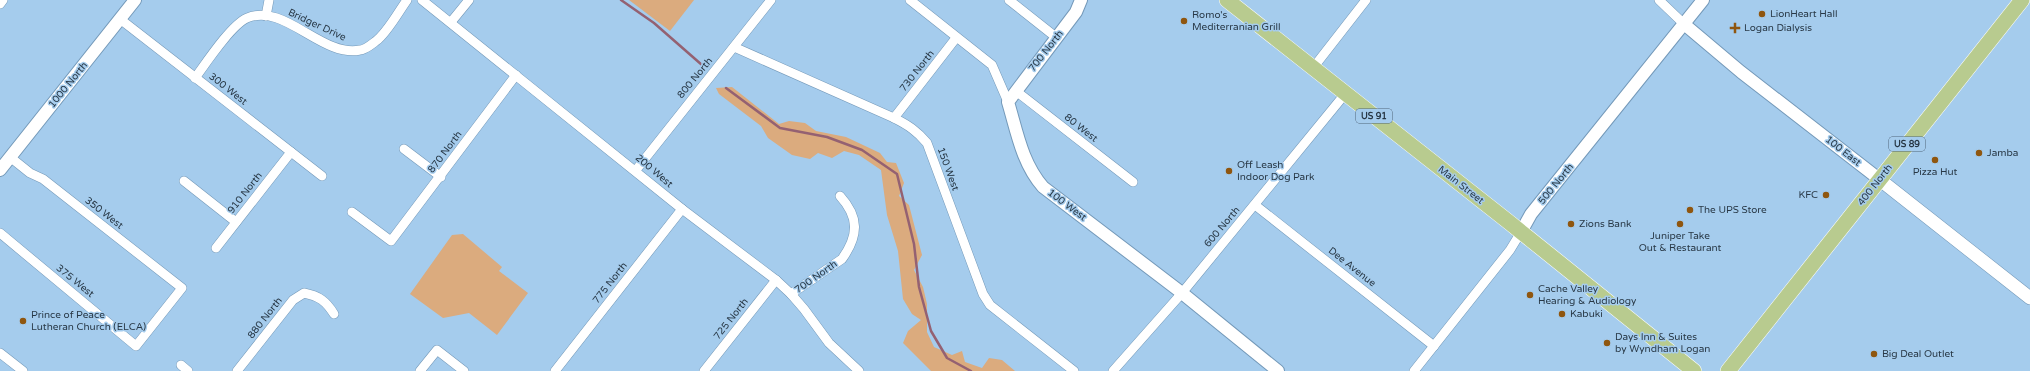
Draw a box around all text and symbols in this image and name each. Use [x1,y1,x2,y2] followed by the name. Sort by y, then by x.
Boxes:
[286,6,348,44] street label: Bridger Drive
[1770,8,1837,20] place label: LionHeart Hall
[1192,9,1280,33] place label: Romo's Mediterranian Grill
[1757,9,1767,19] marker: LionHeart Hall
[1179,16,1189,26] marker: Romo's Mediterranian Grill
[1729,22,1741,34] marker: Logan Dialysis
[1744,22,1812,34] place label: Logan Dialysis
[1026,28,1066,74] street label: 700 North
[897,48,937,94] street label: 730 North
[675,55,715,101] street label: 800 North
[46,60,90,110] street label: 1000 North
[206,70,250,108] street label: 300 West
[1356,109,1392,123] road number: US 91
[1062,111,1100,145] street label: 80 West
[425,129,465,175] street label: 870 North
[1823,133,1863,169] street label: 100 East
[1889,137,1925,151] road number: US 89
[935,146,961,193] street label: 150 West
[1987,147,2018,159] place label: Jamba
[1974,148,1984,158] marker: Jamba
[633,152,675,190] street label: 200 West
[1930,155,1940,165] marker: Pizza Hut
[1237,159,1315,183] place label: Off Leash Indoor Dog Park
[1536,161,1576,207] street label: 500 North
[1855,162,1895,208] street label: 400 North
[1436,163,1487,207] street label: Main Street
[1224,166,1234,176] marker: Off Leash Indoor Dog Park
[1913,166,1957,178] place label: Pizza Hut
[225,170,265,216] street label: 910 North
[1045,187,1089,224] street label: 100 West
[1798,189,1818,201] place label: KFC
[1821,190,1831,200] marker: KFC
[82,194,126,232] street label: 350 West
[1202,204,1242,250] street label: 600 North
[1698,204,1767,216] place label: The UPS Store
[1685,205,1695,215] marker: The UPS Store
[1579,218,1632,230] place label: Zions Bank
[1566,219,1576,229] marker: Zions Bank
[1675,219,1685,229] marker: Juniper Take Out & Restaurant
[1639,230,1722,254] place label: Juniper Take Out & Restaurant
[1326,245,1378,289] street label: Dee Avenue
[792,258,840,296] street label: 700 North
[590,260,630,306] street label: 775 North
[54,262,97,300] street label: 375 West
[1538,283,1637,307] place label: Cache Valley Hearing & Audiology
[1525,290,1535,300] marker: Cache Valley Hearing & Audiology
[245,295,285,341] street label: 880 North
[711,296,751,342] street label: 725 North
[1570,308,1603,320] place label: Kabuki
[31,309,146,333] place label: Prince of Peace Lutheran Church (ELCA)
[1557,309,1567,319] marker: Kabuki
[18,316,28,326] marker: Prince of Peace Lutheran Church (ELCA)
[1615,331,1710,355] place label: Days Inn & Suites by Wyndham Logan
[1602,338,1612,348] marker: Days Inn & Suites by Wyndham Logan
[1882,348,1954,360] place label: Big Deal Outlet
[1869,349,1879,359] marker: Big Deal Outlet

